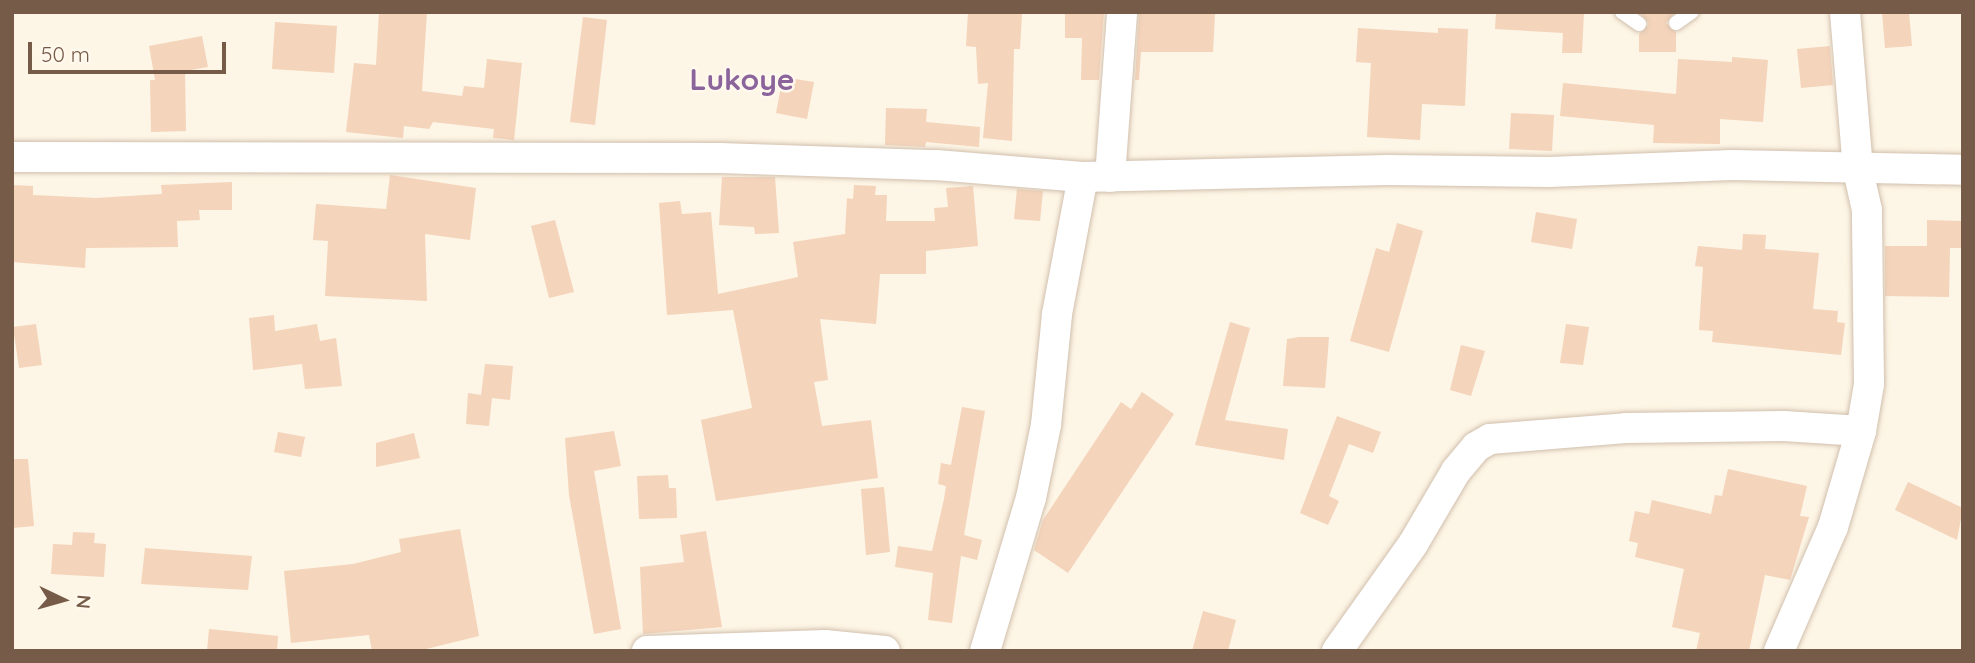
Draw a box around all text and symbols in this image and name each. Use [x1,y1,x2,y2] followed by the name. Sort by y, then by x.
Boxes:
[32,28,229,72] scale bar
[41,41,90,67] text: 50 m
[690,61,794,97] district label: Lukoye
[28,565,98,635] north arrow
[71,594,96,610] text: N

